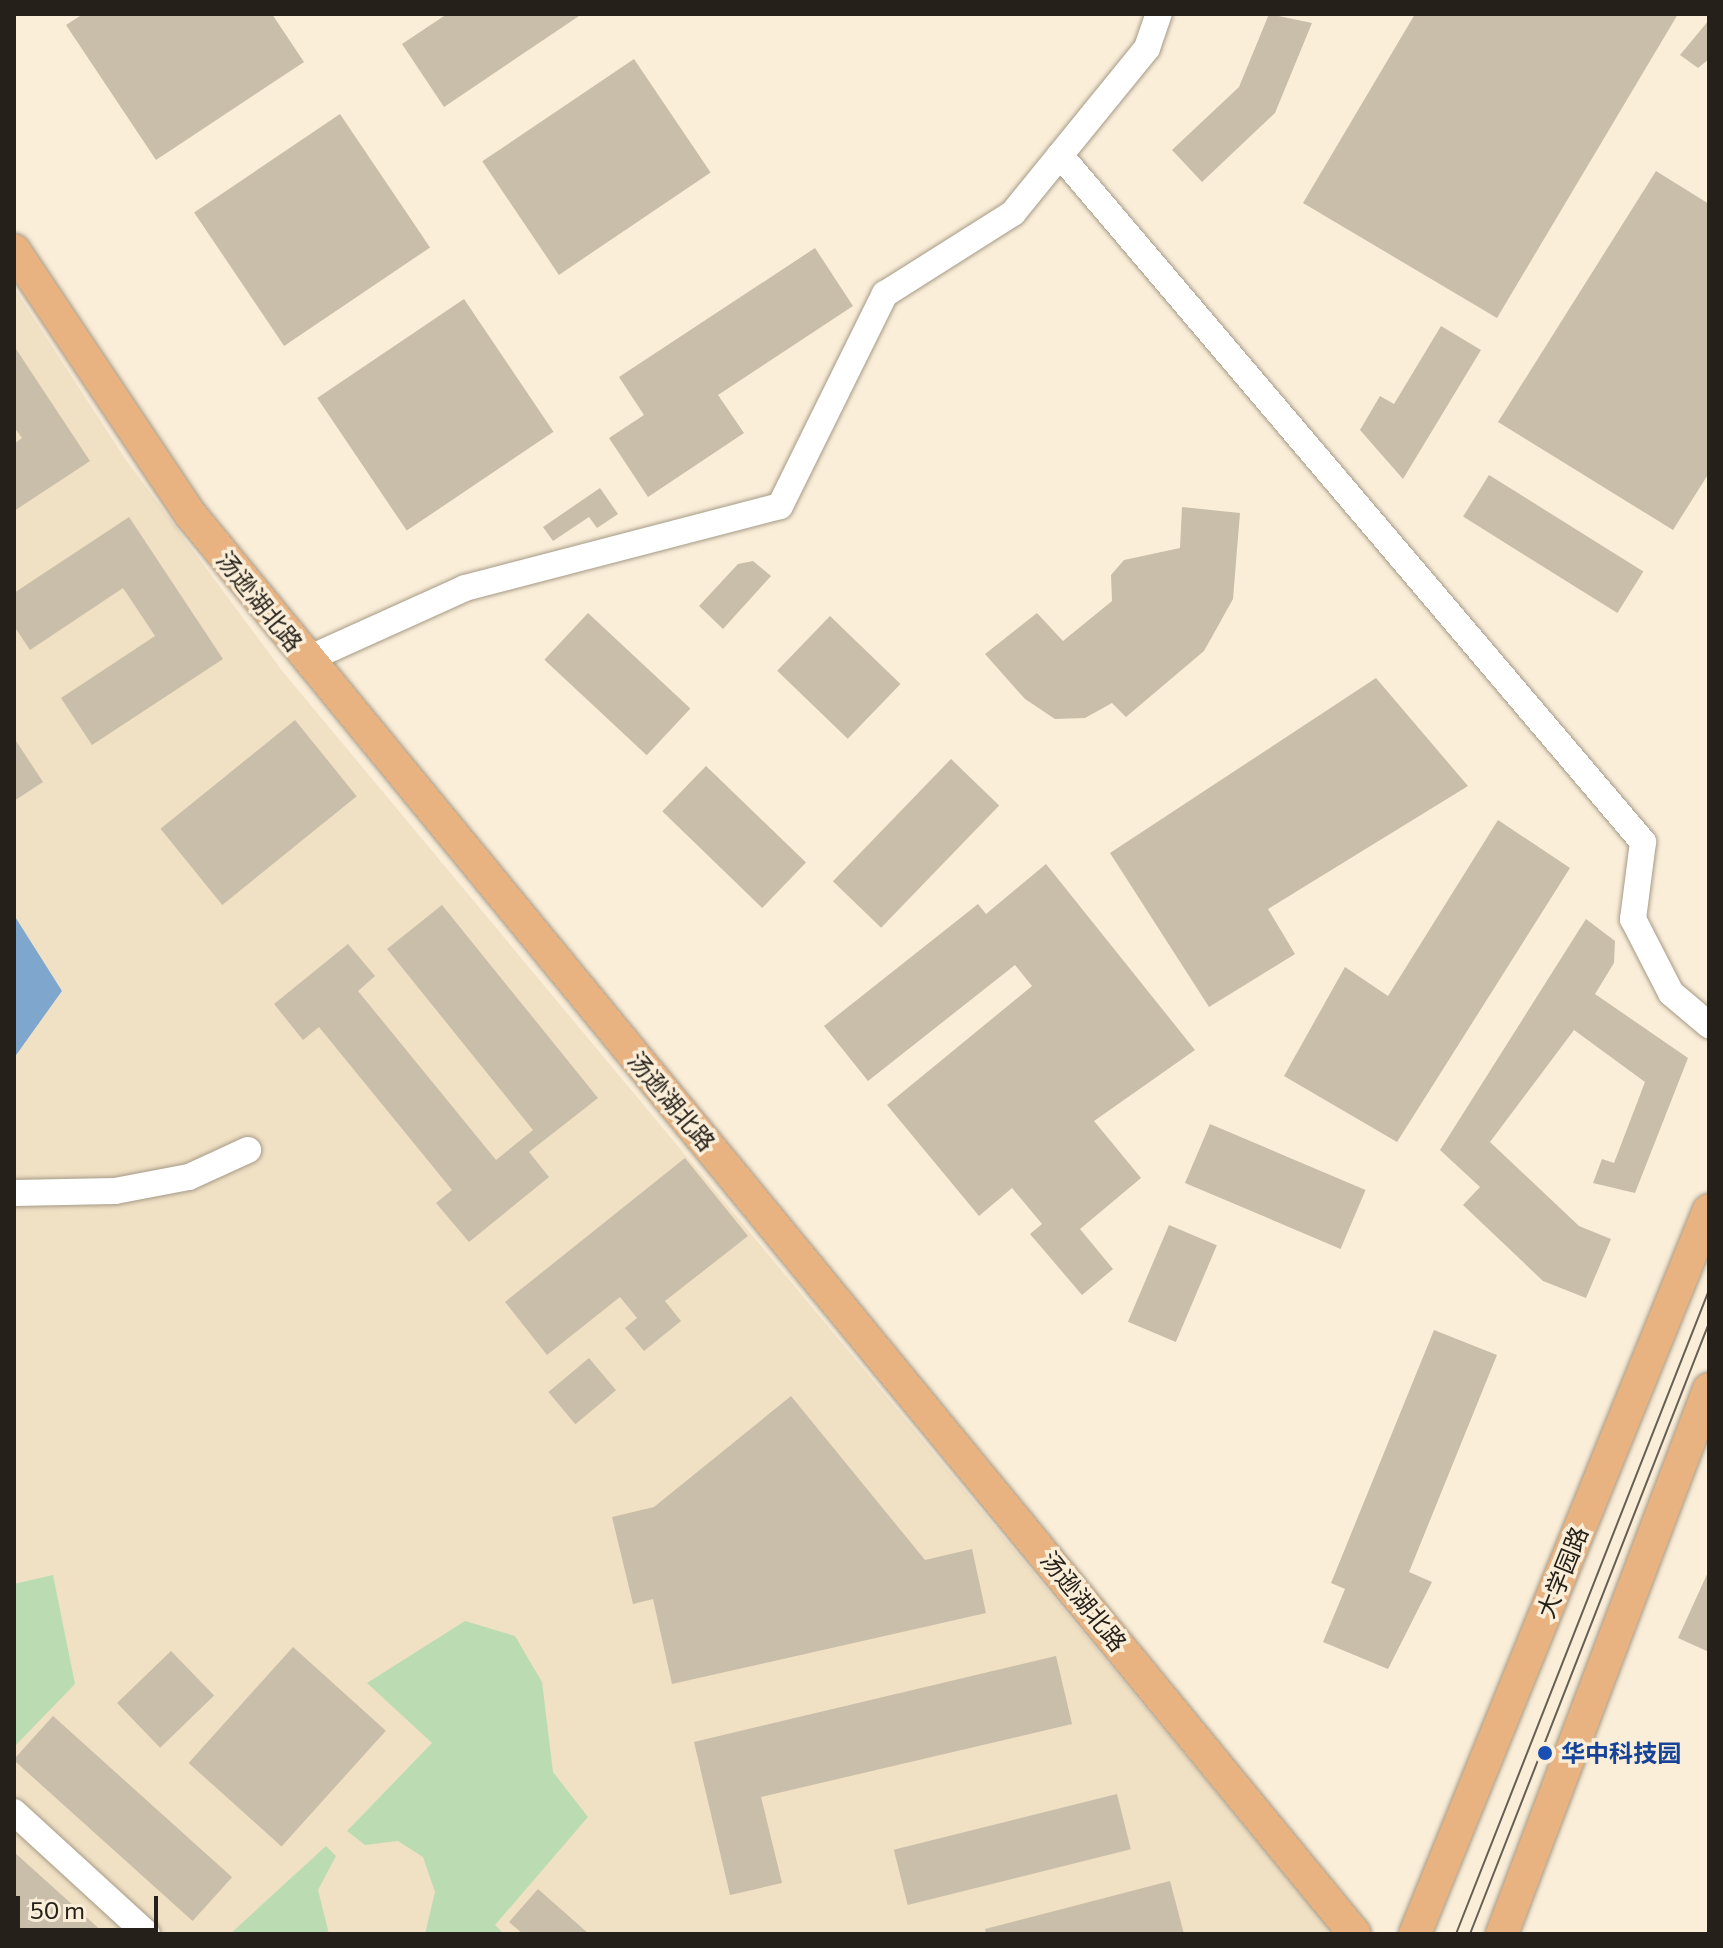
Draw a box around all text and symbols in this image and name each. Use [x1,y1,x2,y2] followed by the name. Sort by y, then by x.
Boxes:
[211,545,309,657] street label: 汤逊湖北路
[622,1046,722,1156] street label: 汤逊湖北路
[1531,1522,1593,1622] street label: 大学园路
[1035,1545,1133,1657] street label: 汤逊湖北路
[1561,1739,1681,1767] place label: 华中科技园
[1536,1744,1554,1762] marker: 华中科技园
[20,1880,162,1930] scale bar
[30,1895,85,1924] text: 50 m

